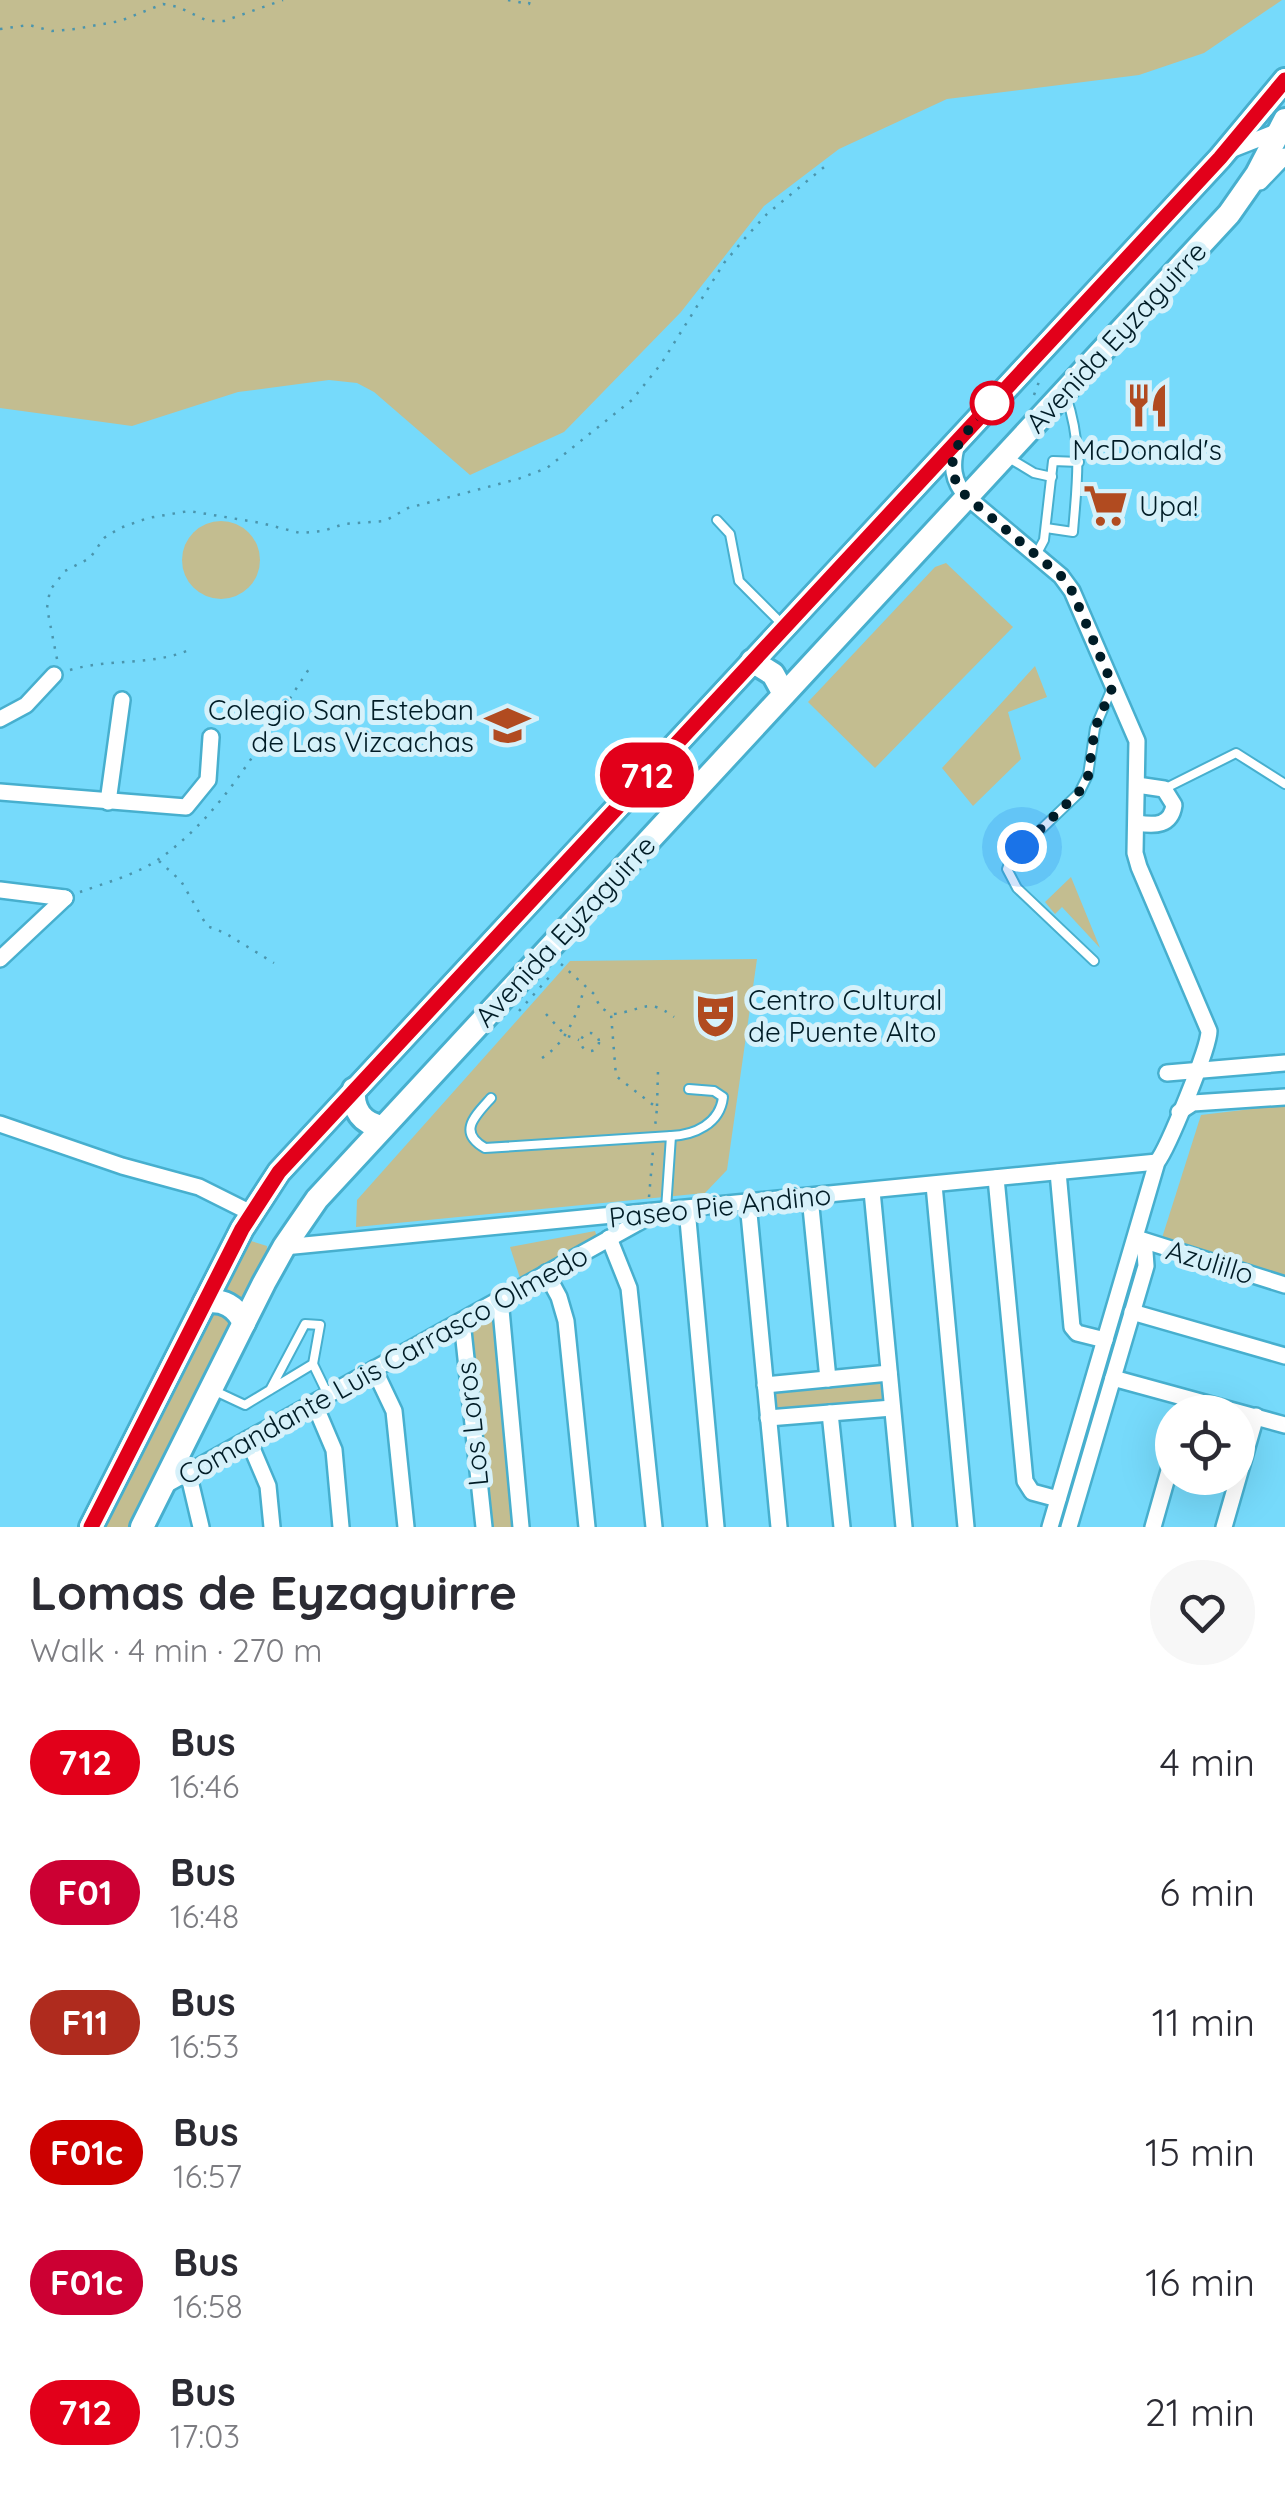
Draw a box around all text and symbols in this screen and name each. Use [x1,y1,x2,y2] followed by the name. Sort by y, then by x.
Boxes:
[1018,234,1213,440] street label: Avenida Eyzaguirre
[1123,381,1171,429] restaurant icon: McDonald's
[971,382,1013,424] unlabelled marker
[1072,432,1222,467] place label: McDonald's
[1082,482,1130,530] supermarket icon: Upa!
[1139,488,1198,523] place label: Upa!
[208,692,474,759] place label: Colegio San Esteban de Las Vizcachas
[483,702,531,750] school or university icon: Colegio San Esteban de Las Vizcachas
[590,742,704,808] line badge: 712
[620,753,674,797] text: 712
[997,822,1047,872] your location
[467,828,662,1034] street label: Avenida Eyzaguirre
[748,982,942,1049] place label: Centro Cultural de Puente Alto
[691,992,739,1040] theatre icon: Centro Cultural de Puente Alto
[607,1176,833,1235] street label: Paseo Pie Andino
[1162,1232,1258,1291] street label: Azulillo
[172,1237,594,1492] street label: Comandante Luis Carrasco Olmedo
[448,1360,495,1488] street label: Los Loros
[1155,1395,1255,1495] map controls
[1155,1395,1255,1495] button: locate
[1150,1560,1255,1665] button: heart
[30,1562,517,1622] text: Lomas de Eyzaguirre
[30,1630,323,1670] text: Walk · 4 min · 270 m
[170,1718,236,1766] text: Bus
[1160,1738,1255,1786] text: 4 min
[58,1740,112,1784] text: 712
[170,1766,239,1806] text: 16:46
[170,1848,236,1896] text: Bus
[1159,1868,1255,1916] text: 6 min
[58,1870,112,1914] text: F01
[170,1896,239,1936] text: 16:48
[170,1978,236,2026] text: Bus
[1152,1998,1255,2046] text: 11 min
[62,2000,108,2044] text: F11
[170,2026,239,2066] text: 16:53
[173,2108,239,2156] text: Bus
[1145,2128,1255,2176] text: 15 min
[50,2130,123,2174] text: F01c
[173,2156,242,2196] text: 16:57
[173,2238,239,2286] text: Bus
[1145,2258,1255,2306] text: 16 min
[50,2260,123,2304] text: F01c
[173,2286,243,2326] text: 16:58
[170,2368,236,2416] text: Bus
[1145,2388,1255,2436] text: 21 min
[58,2390,112,2434] text: 712
[170,2416,240,2456] text: 17:03

